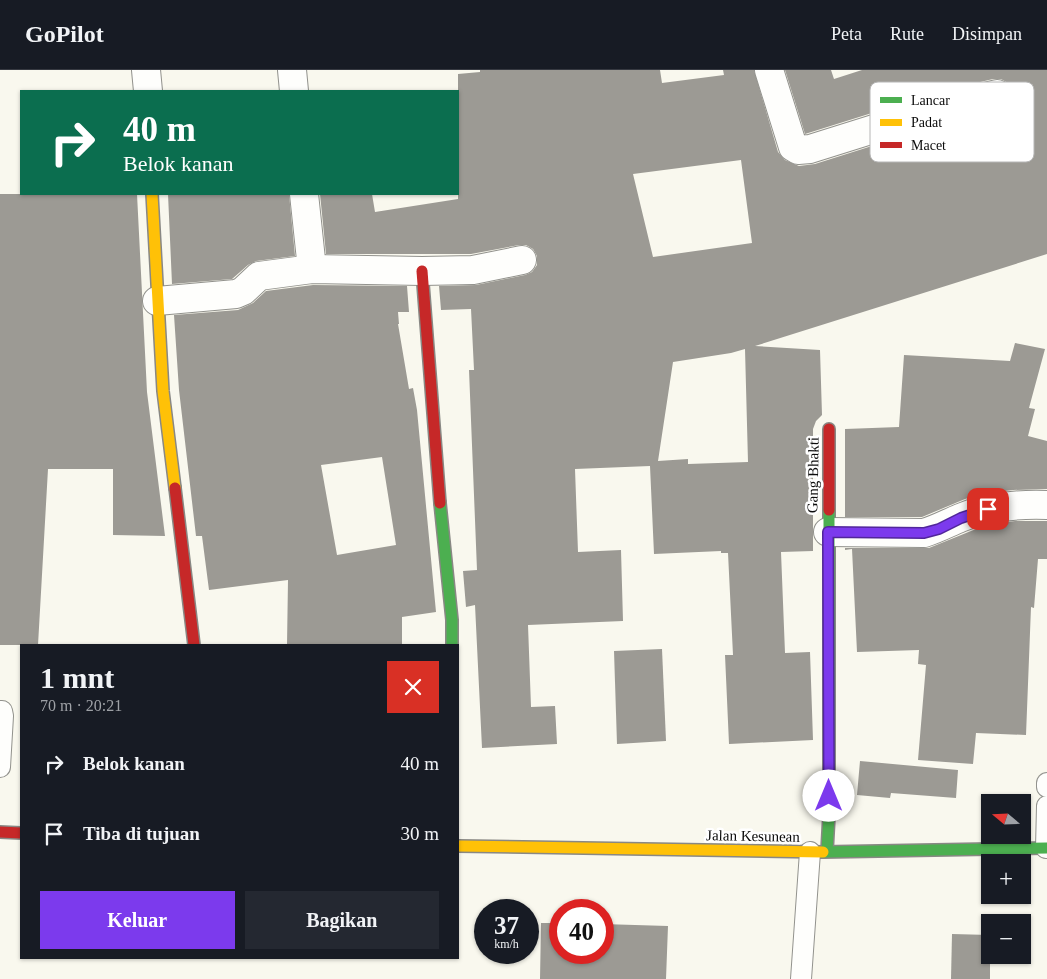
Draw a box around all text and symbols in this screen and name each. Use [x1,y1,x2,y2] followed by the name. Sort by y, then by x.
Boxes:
[25,21,104,47] text: GoPilot
[831,24,862,44] text: Peta
[890,24,924,44] text: Rute
[952,24,1022,44] text: Disimpan
[870,82,1034,162] legend
[911,93,950,108] text: Lancar
[40,110,105,175] icon: right
[123,110,196,149] text: 40 m
[911,115,942,130] text: Padat
[911,138,946,153] text: Macet
[123,151,234,176] text: Belok kanan
[804,437,822,513] street label: Gang Bhakti
[967,488,1009,530] pin
[974,495,1002,523] icon: arrive
[40,661,114,694] text: 1 mnt
[387,661,439,713] button: close
[40,697,122,714] text: 70 m · 20:21
[40,750,68,778] icon: right
[83,753,185,774] text: Belok kanan
[400,753,439,774] text: 40 m
[802,769,854,821] position arrow
[981,794,1031,844] north arrow
[981,794,1031,964] map controls
[40,820,68,848] icon: arrive
[83,823,200,844] text: Tiba di tujuan
[400,823,439,844] text: 30 m
[706,827,800,845] street label: Jalan Kesunean
[981,854,1031,904] button: +
[40,891,235,949] button: Keluar
[245,891,439,949] button: Bagikan
[549,899,614,964] speed limit sign: 40
[494,912,519,939] text: 37
[981,914,1031,964] button: −
[494,937,519,951] text: km/h

